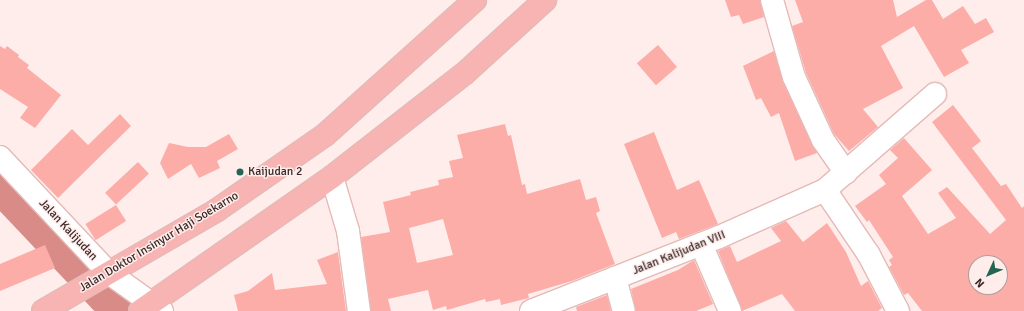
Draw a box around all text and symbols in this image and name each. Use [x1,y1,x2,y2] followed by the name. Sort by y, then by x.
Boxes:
[248,165,303,179] place label: Kaijudan 2
[235,167,245,177] marker: Kaijudan 2
[77,189,241,295] street label: Jalan Doktor Insinyur Haji Soekarno
[36,196,100,264] street label: Jalan Kalijudan
[630,228,728,278] street label: Jalan Kalijudan VIII
[968,255,1008,295] north arrow
[972,276,987,290] text: N

